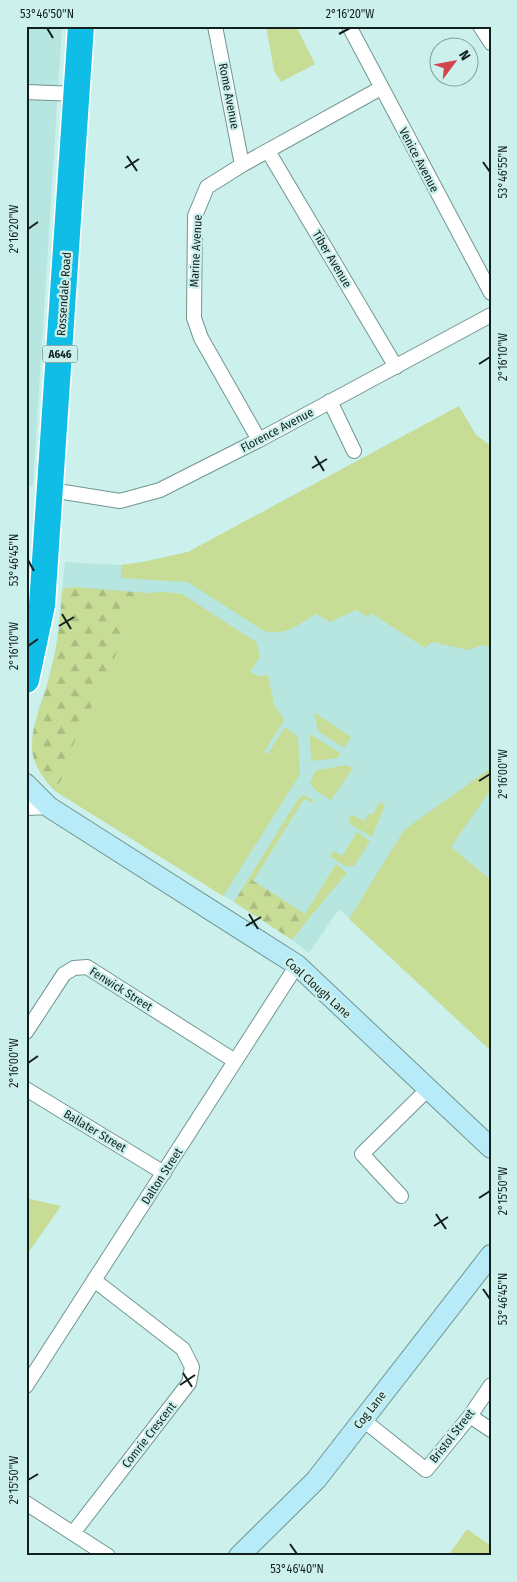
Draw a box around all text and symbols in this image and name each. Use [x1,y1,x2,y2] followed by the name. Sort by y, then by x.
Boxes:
[20,7,74,21] text: 53°46'50"N
[326,7,374,21] text: 2°16'20"W
[430,38,480,88] north arrow
[455,47,474,63] text: N
[216,62,242,130] street label: Rome Avenue
[396,125,442,195] street label: Venice Avenue
[496,146,510,198] text: 53°46'55"N
[7,205,21,253] text: 2°16'20"W
[187,214,205,288] street label: Marine Avenue
[310,228,355,290] street label: Tiber Avenue
[54,252,74,336] street label: Rossendale Road
[496,333,510,381] text: 2°16'10"W
[42,346,78,362] road number: A646
[238,405,316,455] street label: Florence Avenue
[7,534,21,586] text: 53°46'45"N
[7,622,21,670] text: 2°16'10"W
[496,749,510,799] text: 2°16'00"W
[282,955,354,1021] street label: Coal Clough Lane
[87,964,155,1014] street label: Fenwick Street
[7,1038,21,1088] text: 2°16'00"W
[61,1107,129,1155] street label: Ballater Street
[139,1145,185,1207] street label: Dalton Street
[496,1167,510,1215] text: 2°15'50"W
[496,1273,510,1325] text: 53°46'45"N
[351,1388,389,1432] street label: Cog Lane
[119,1399,179,1471] street label: Comrie Crescent
[427,1406,477,1466] street label: Bristol Street
[7,1456,21,1504] text: 2°15'50"W
[270,1562,324,1576] text: 53°46'40"N

